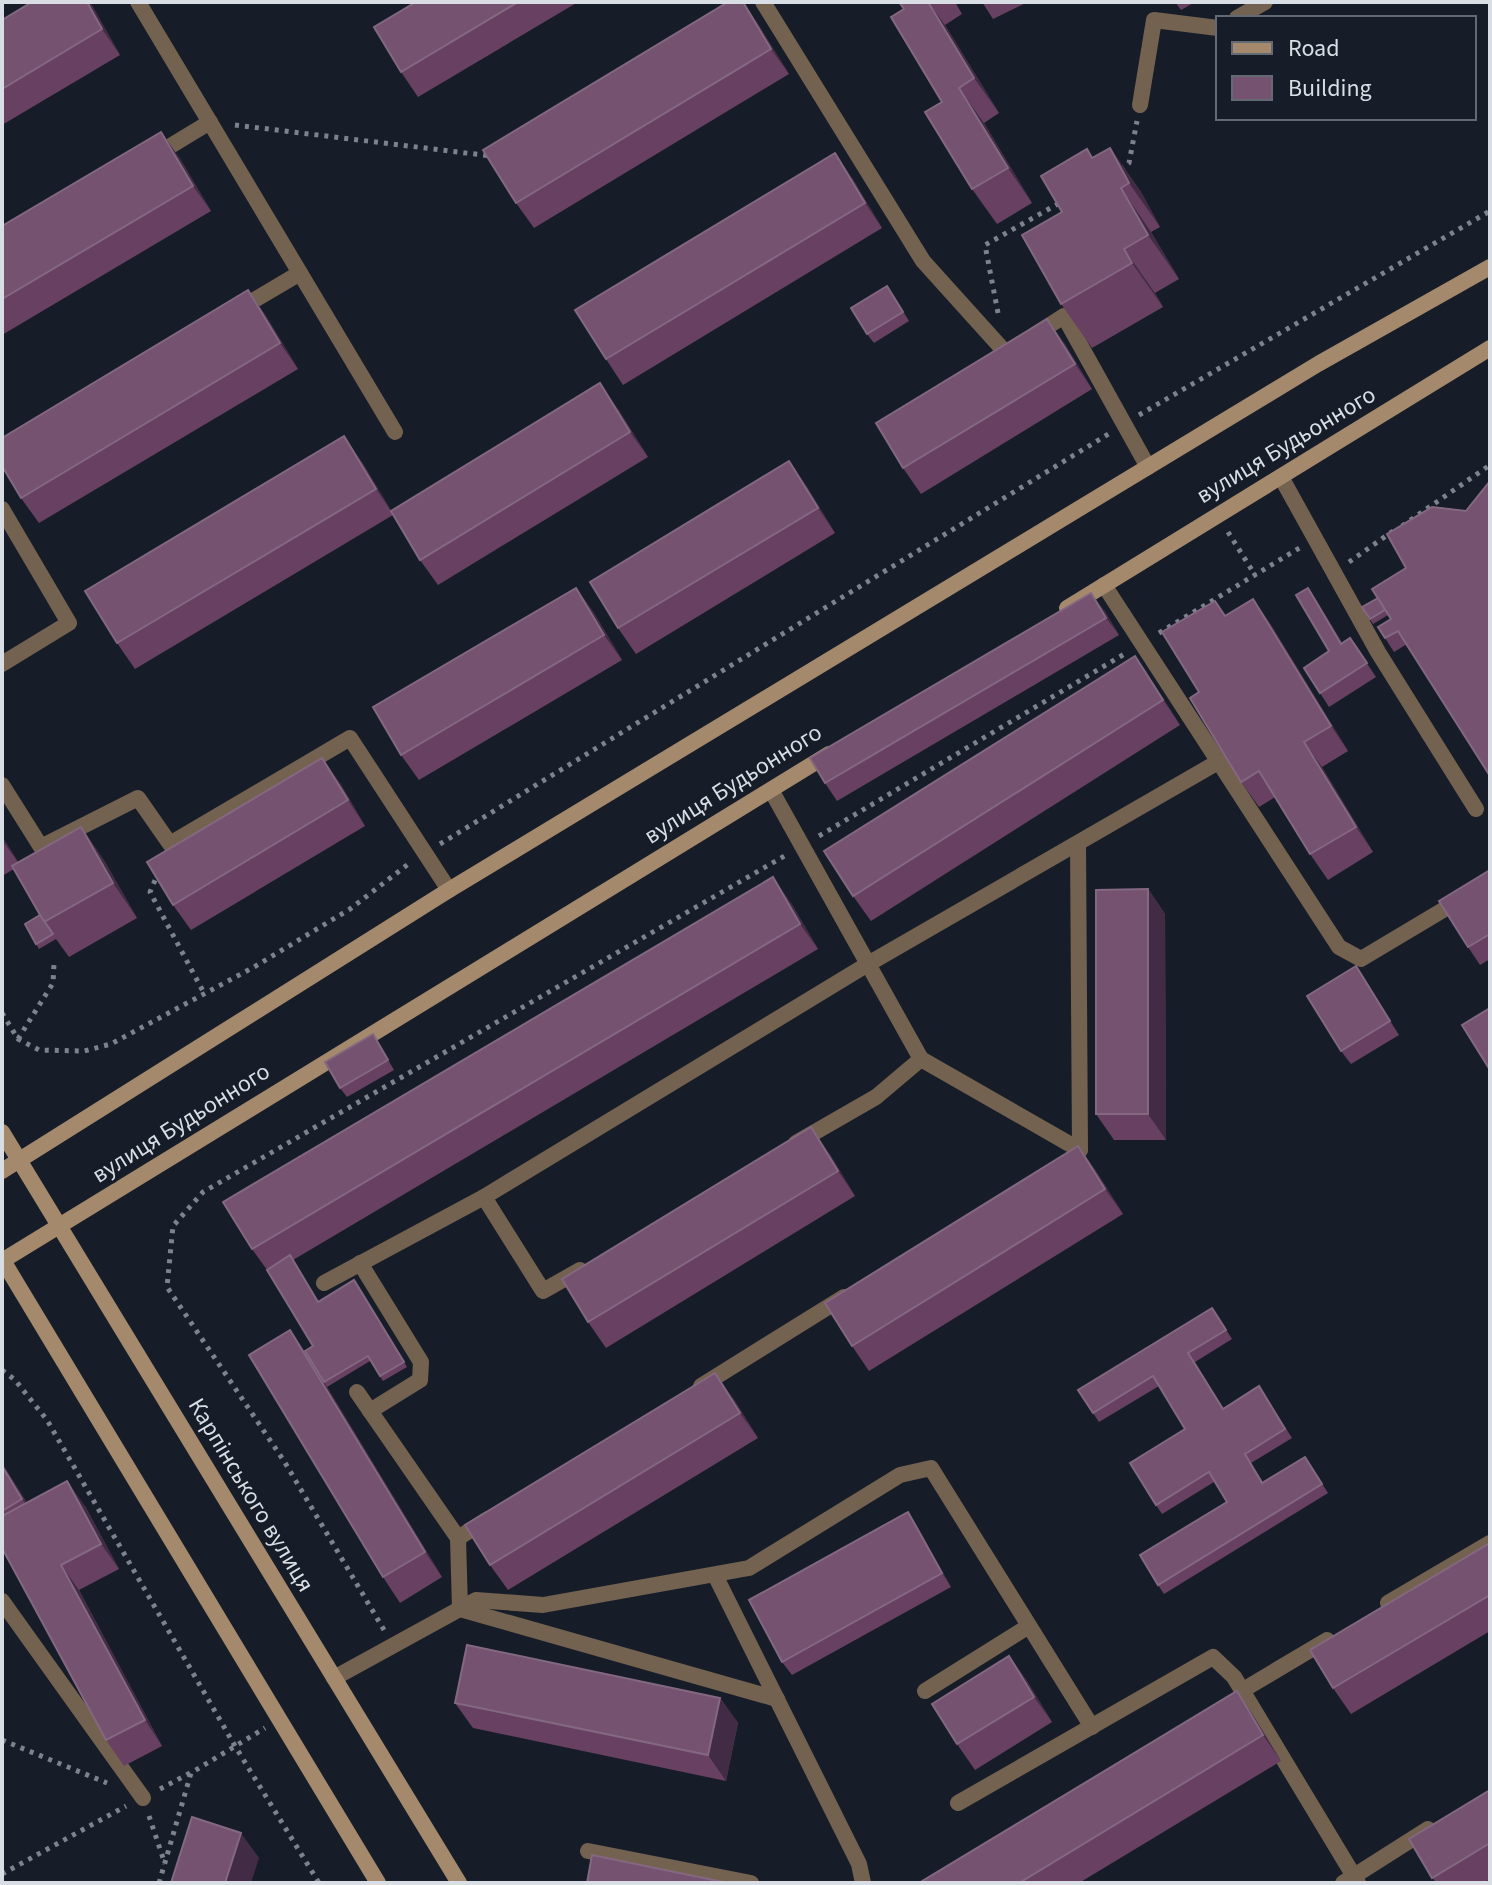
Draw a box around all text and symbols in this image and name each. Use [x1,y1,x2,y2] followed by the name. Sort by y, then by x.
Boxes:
[1216,16,1476,120] legend
[1288,31,1340,66] text: Road
[1288,71,1372,106] text: Building
[1190,377,1382,513] street label: вулиця Будьонного
[637,715,829,853] street label: вулиця Будьонного
[85,1054,277,1192] street label: вулиця Будьонного
[179,1391,323,1599] street label: Карпінського вулиця

